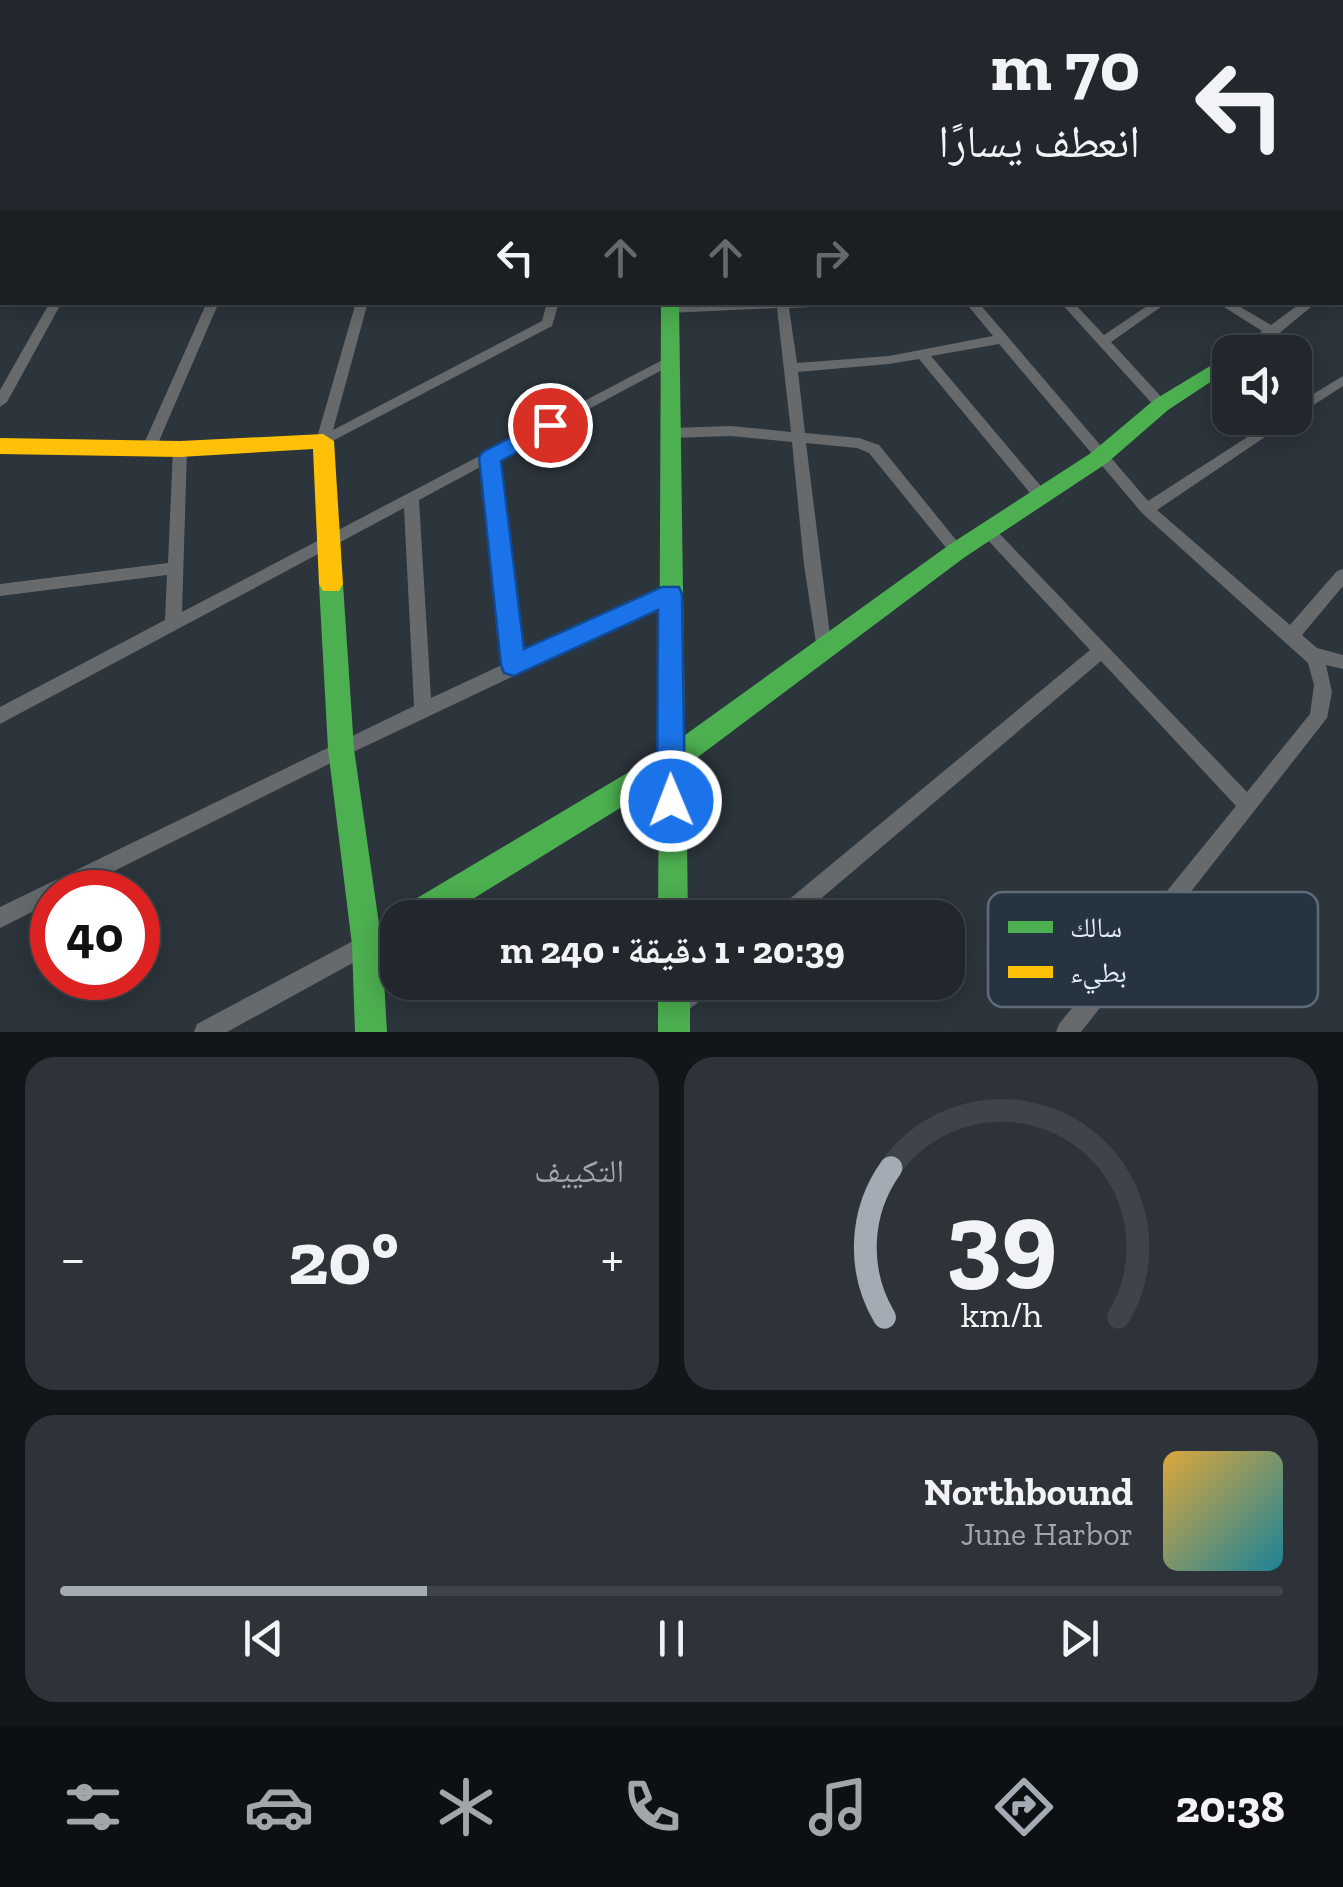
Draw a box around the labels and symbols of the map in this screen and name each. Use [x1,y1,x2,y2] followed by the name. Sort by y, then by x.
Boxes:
[508,383,593,468] pin
[619,749,723,853] position arrow
[30,870,160,1000] speed limit sign: 40
[988,892,1318,1007] legend
[1070,911,1122,944] text: سالك
[1070,956,1127,995] text: بطيء

